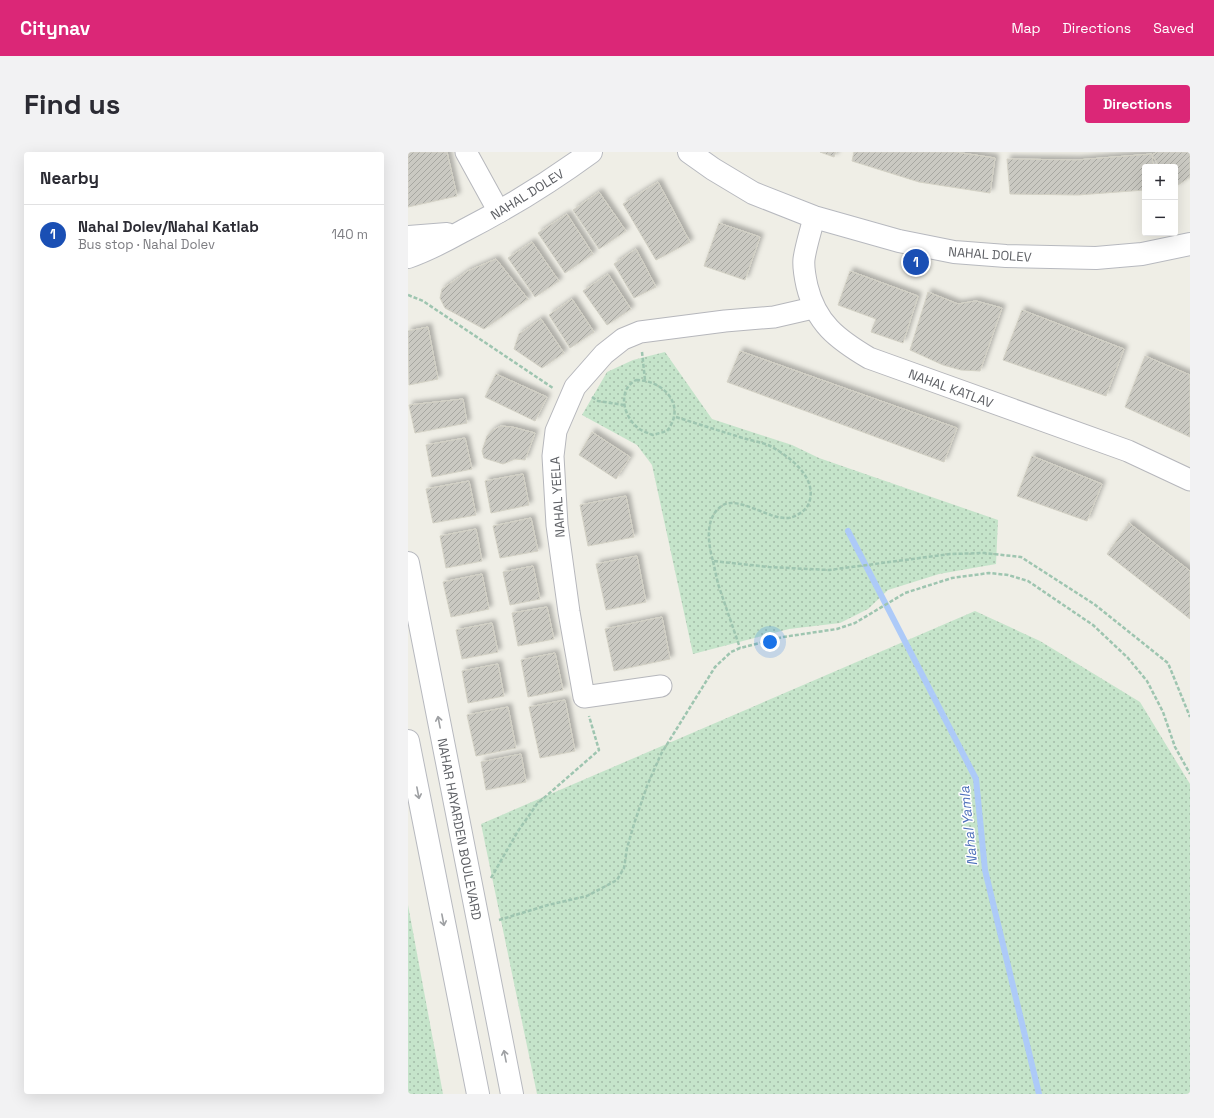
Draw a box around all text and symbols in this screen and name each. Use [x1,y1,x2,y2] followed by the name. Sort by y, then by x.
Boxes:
[20,16,90,41] text: Citynav
[1011,19,1041,37] text: Map
[1063,19,1131,37] text: Directions
[1153,19,1194,37] text: Saved
[1085,85,1190,123] button: Directions
[24,86,121,122] text: Find us
[1142,164,1178,236] map controls
[1142,164,1178,200] button: +
[487,165,567,224] street label: NAHAL DOLEV
[40,167,99,189] text: Nearby
[1142,200,1178,236] button: −
[78,217,259,236] text: Nahal Dolev/Nahal Katlab
[50,226,56,243] text: 1
[332,226,368,243] text: 140 m
[78,236,215,253] text: Bus stop · Nahal Dolev
[948,243,1032,266] street label: NAHAL DOLEV
[903,247,929,277] pin: 1
[906,365,996,412] street label: NAHAL KATLAV
[546,456,569,538] street label: NAHAL YEELA
[760,632,780,652] your location
[435,716,443,729] one-way arrow
[434,737,485,921] street label: NAHAR HAYARDEN BOULEVARD
[955,784,981,867] water label: Nahal Yamla
[415,786,423,799] one-way arrow
[440,913,448,926] one-way arrow
[501,1050,509,1063] one-way arrow

